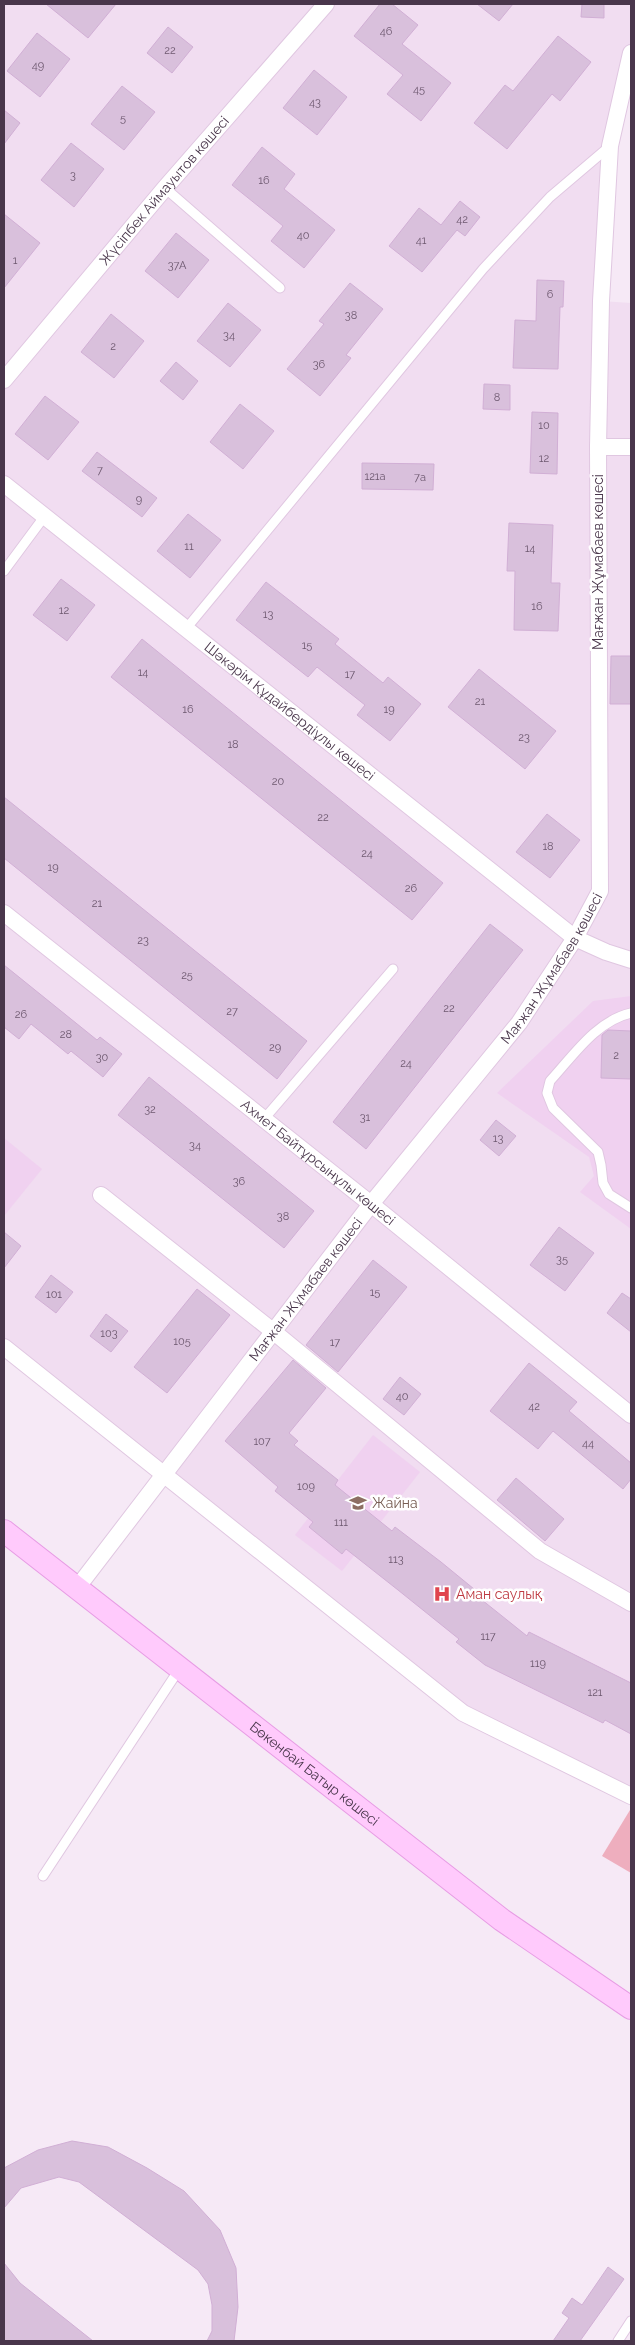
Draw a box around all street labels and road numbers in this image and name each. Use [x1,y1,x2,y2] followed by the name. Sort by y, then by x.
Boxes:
[96,113,232,268] street label: Жүсіпбек Аймауытов көшесі
[590,474,606,650] street label: Мағжан Жұмабаев көшесі
[201,639,378,784] street label: Шәкәрім Құдайбердіұлы көшесі
[497,890,605,1047] street label: Мағжан Жұмабаев көшесі
[238,1096,398,1228] street label: Ахмет Байтұрсынұлы көшесі
[246,1215,365,1364] street label: Мағжан Жұмабаев көшесі
[247,1718,382,1829] street label: Бөкенбай Батыр көшесі

